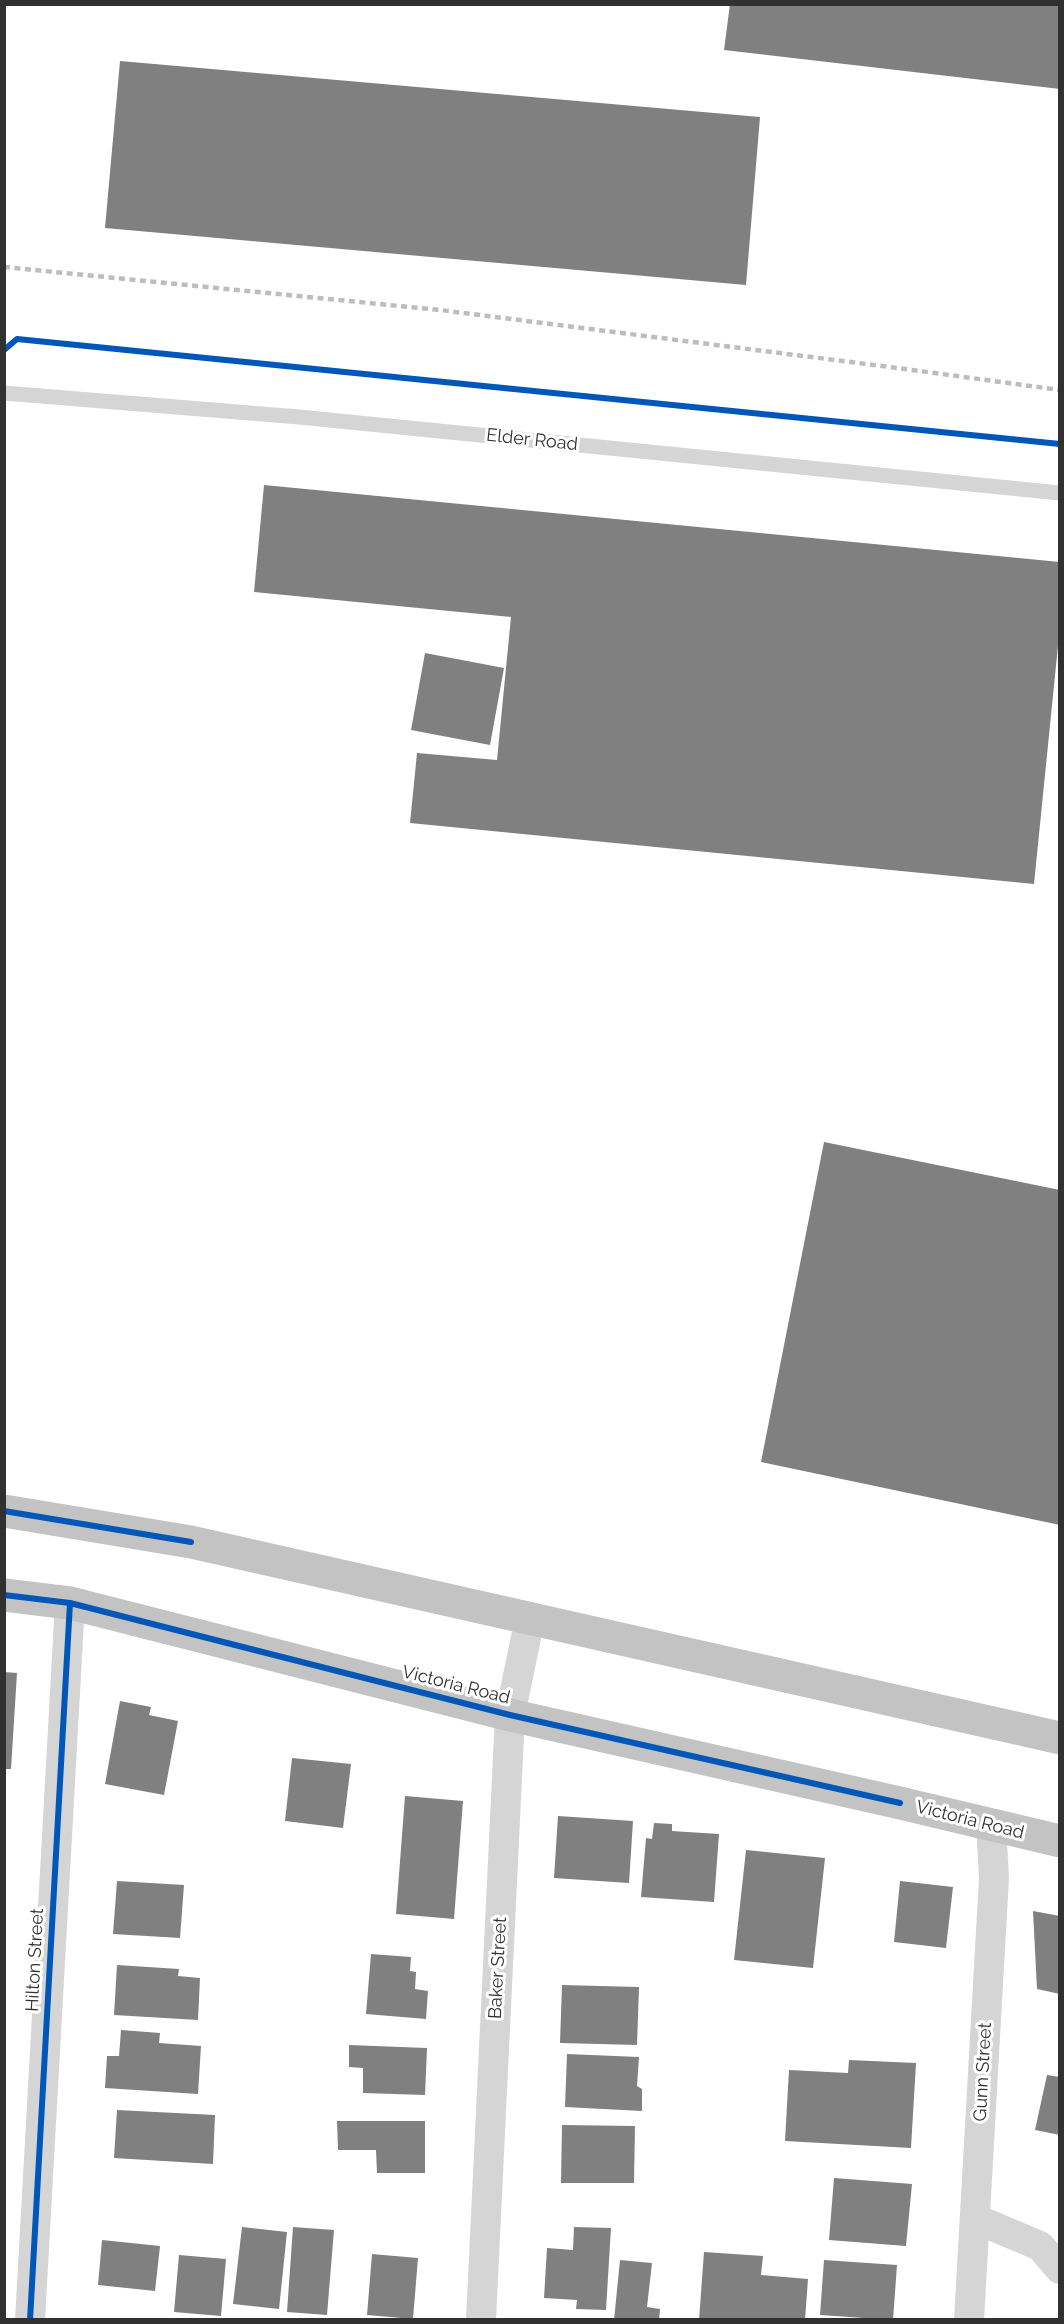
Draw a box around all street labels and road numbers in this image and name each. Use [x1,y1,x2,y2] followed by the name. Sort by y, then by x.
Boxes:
[485,424,579,456] street label: Elder Road
[400,1661,512,1709] street label: Victoria Road
[914,1796,1026,1844] street label: Victoria Road
[22,1908,48,2012] street label: Hilton Street
[485,1916,511,2020] street label: Baker Street
[970,2022,996,2122] street label: Gunn Street

